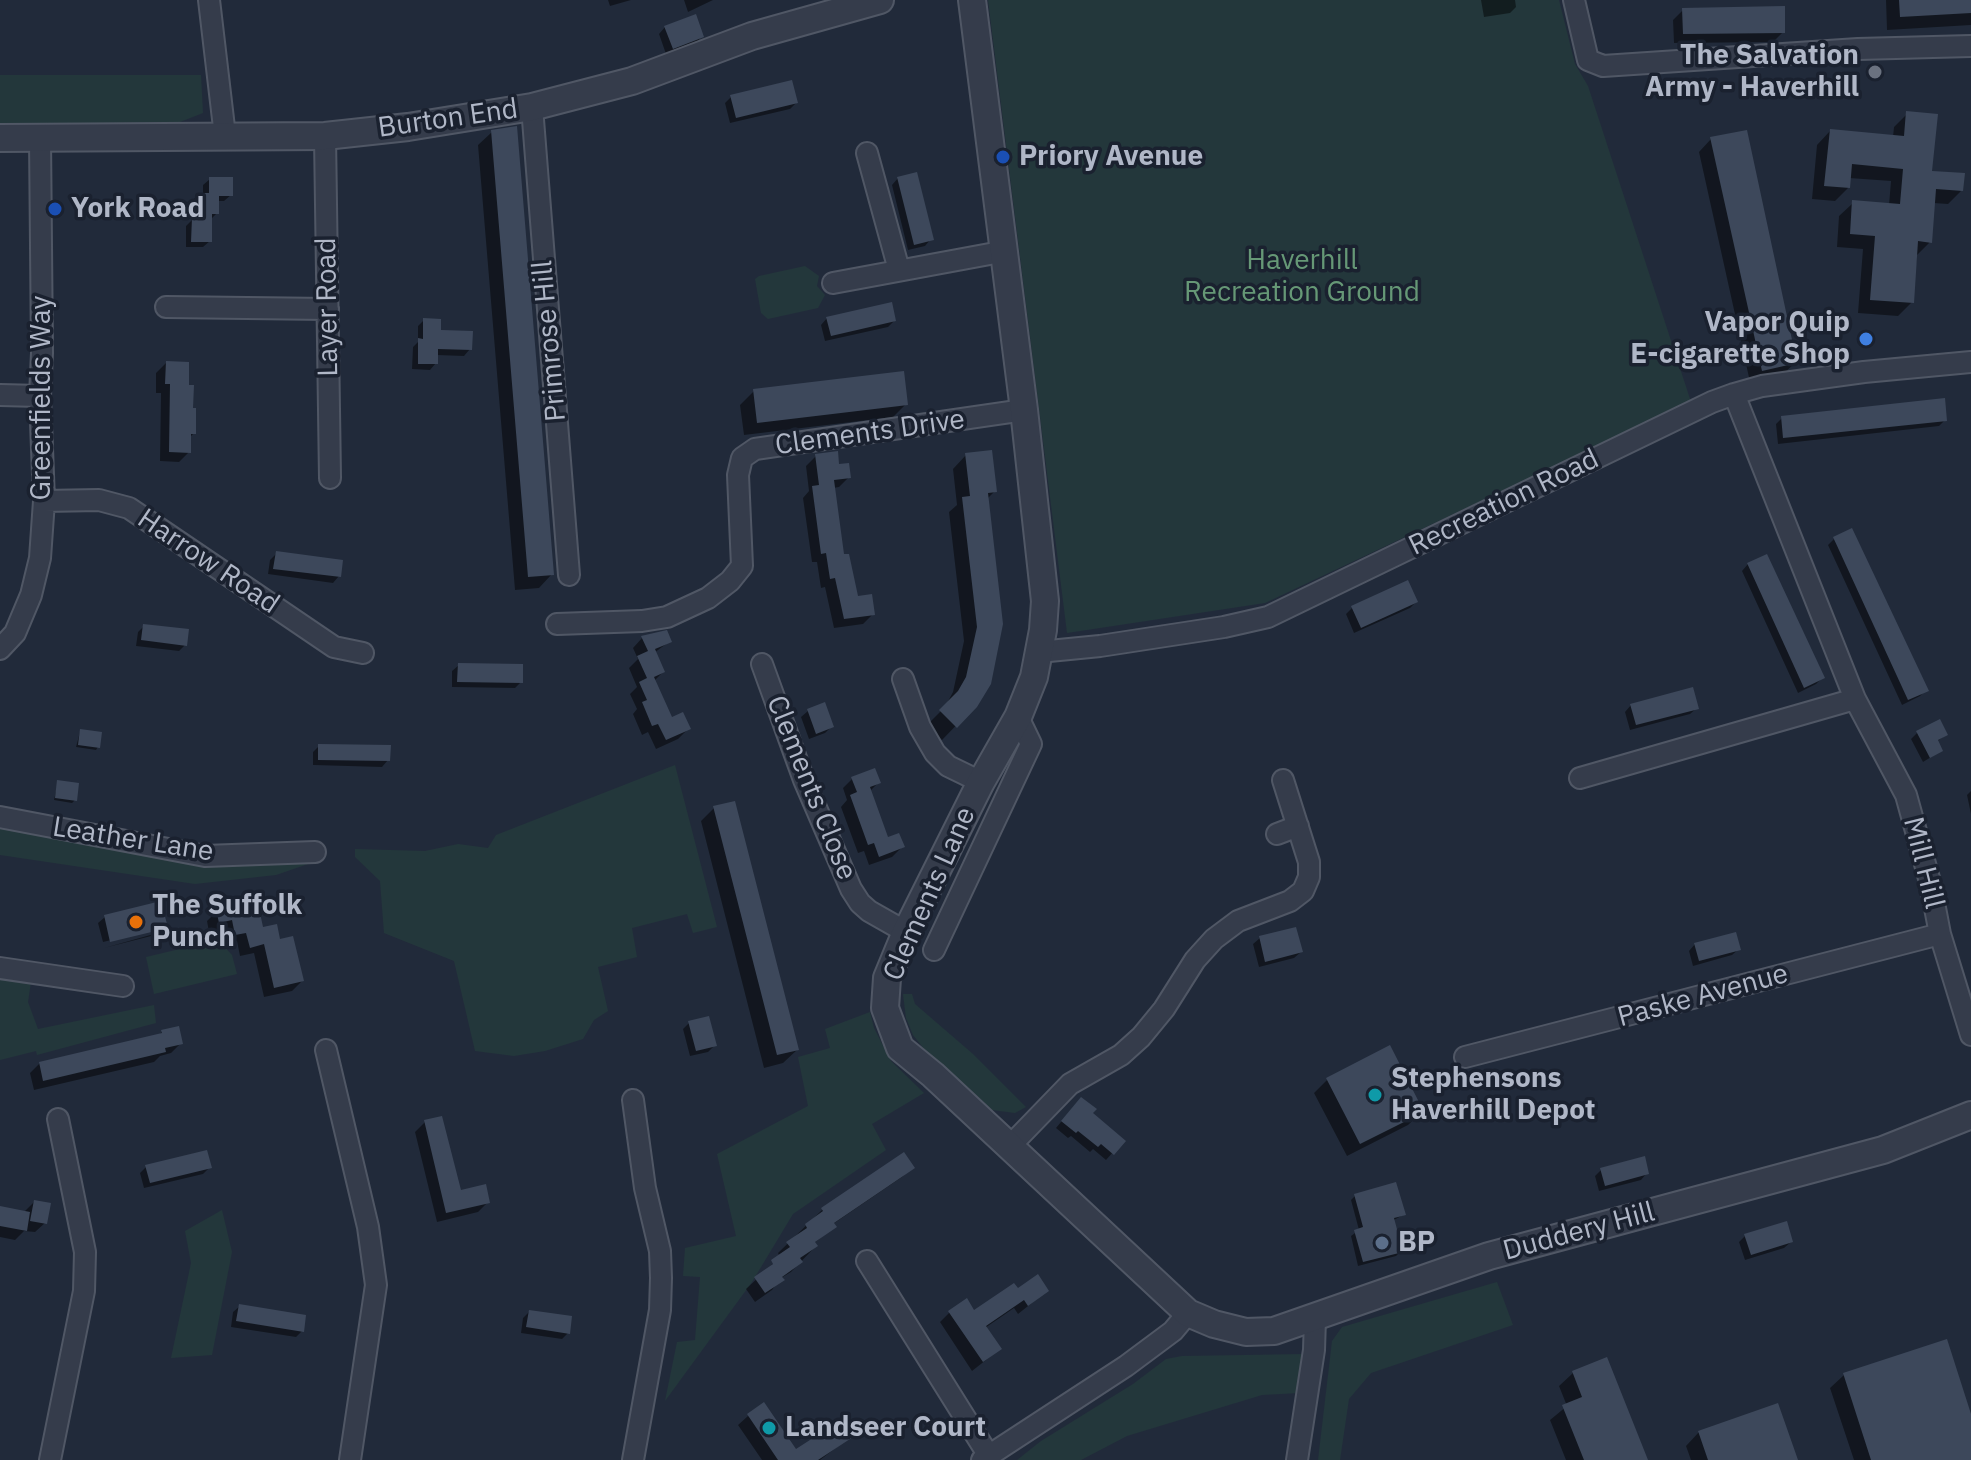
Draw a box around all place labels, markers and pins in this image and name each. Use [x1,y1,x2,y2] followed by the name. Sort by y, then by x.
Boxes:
[1645,39,1859,105] place label: The Salvation Army - Haverhill
[1866,63,1884,81] marker: The Salvation Army - Haverhill
[1019,140,1203,174] place label: Priory Avenue
[994,148,1012,166] marker: Priory Avenue
[71,192,205,226] place label: York Road
[46,200,64,218] marker: York Road
[1630,306,1850,372] place label: Vapor Quip E-cigarette Shop
[1857,330,1875,348] marker: Vapor Quip E-cigarette Shop
[152,889,302,955] place label: The Suffolk Punch
[127,913,145,931] marker: The Suffolk Punch
[1391,1062,1595,1128] place label: Stephensons Haverhill Depot
[1366,1086,1384,1104] marker: Stephensons Haverhill Depot
[1398,1226,1435,1260] place label: BP
[1373,1234,1391,1252] marker: BP
[785,1411,986,1445] place label: Landseer Court
[760,1419,778,1437] marker: Landseer Court

